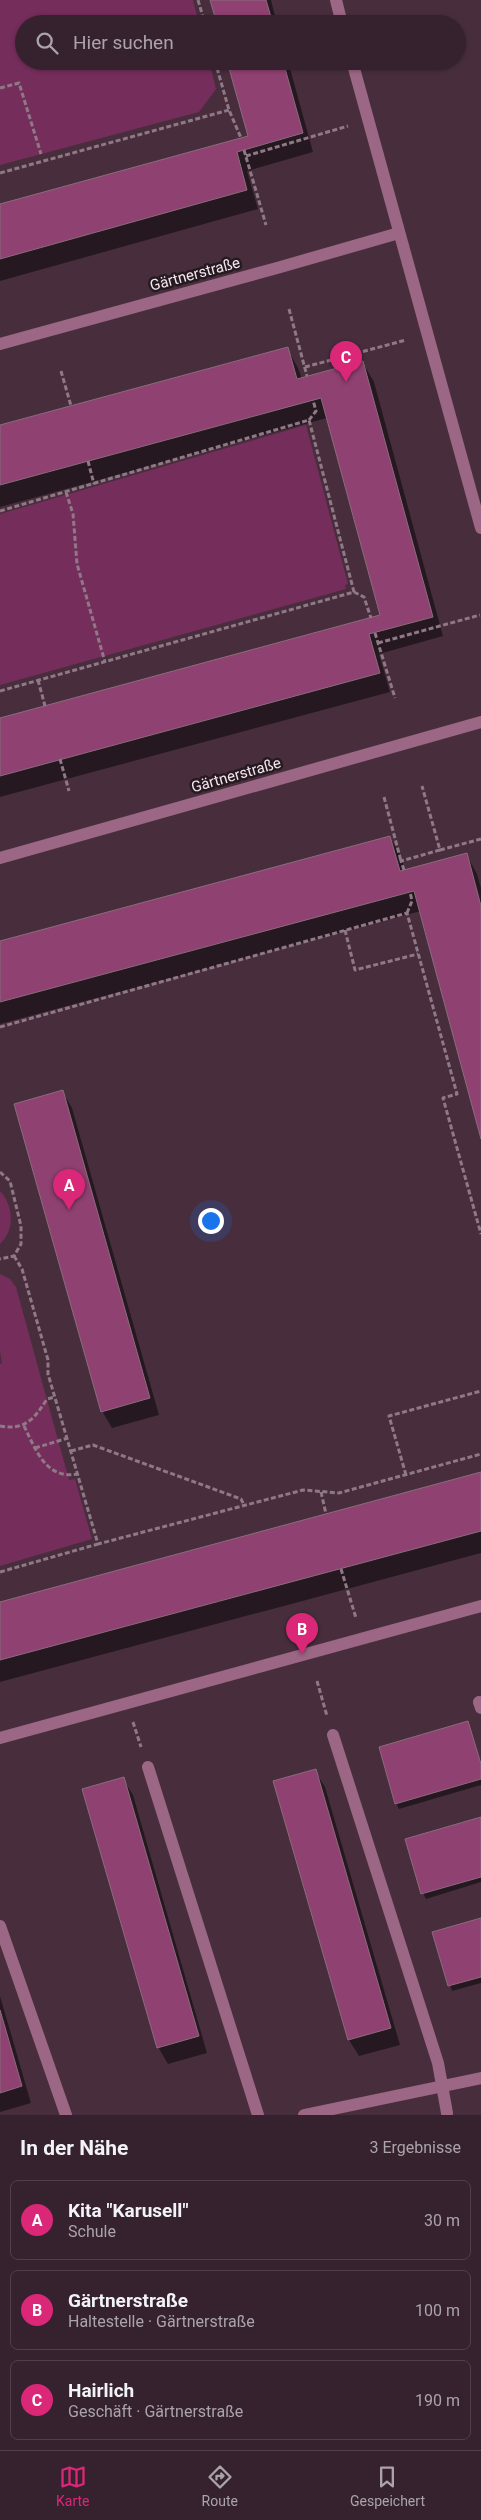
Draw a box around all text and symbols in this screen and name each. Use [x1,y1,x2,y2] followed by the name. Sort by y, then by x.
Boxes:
[15,15,466,70] search box
[33,29,61,57] icon: search
[73,31,174,54] text: Hier suchen
[148,253,242,295] street label: Gärtnerstraße
[330,341,362,382] pin: C
[189,754,283,796] street label: Gärtnerstraße
[53,1169,85,1210] pin: A
[198,1208,224,1234] your location
[286,1613,318,1654] pin: B
[20,2136,128,2160] text: In der Nähe
[369,2138,461,2157] text: 3 Ergebnisse
[68,2199,188,2222] text: Kita "Karusell"
[32,2211,42,2230] text: A
[424,2211,460,2230] text: 30 m
[68,2222,116,2241] text: Schule
[68,2289,188,2312] text: Gärtnerstraße
[32,2301,42,2320] text: B
[415,2301,460,2320] text: 100 m
[68,2312,255,2331] text: Haltestelle · Gärtnerstraße
[68,2379,134,2402] text: Hairlich
[32,2391,42,2410] text: C
[415,2391,460,2410] text: 190 m
[68,2402,243,2421] text: Geschäft · Gärtnerstraße
[56,2463,90,2509] tab: Karte
[202,2463,238,2509] tab: Route
[350,2463,425,2509] tab: Gespeichert

